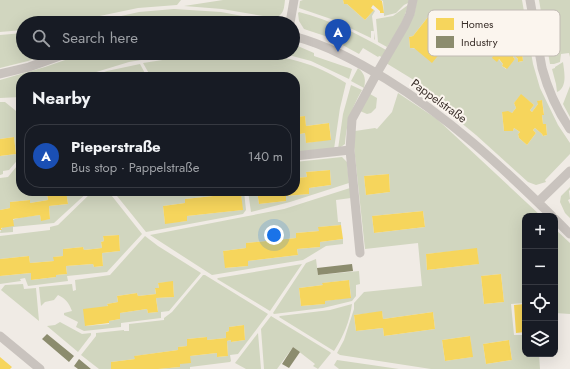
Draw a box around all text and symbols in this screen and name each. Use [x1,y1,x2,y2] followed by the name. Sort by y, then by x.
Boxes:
[428,10,560,56] legend
[16,16,300,60] search box
[461,16,494,32] text: Homes
[325,19,351,52] pin: A
[30,27,52,49] icon: search
[62,27,138,49] text: Search here
[461,34,498,50] text: Industry
[407,75,471,127] street label: Pappelstraße
[32,86,90,110] text: Nearby
[71,136,161,158] text: Pieperstraße
[41,147,51,166] text: A
[248,147,283,166] text: 140 m
[71,158,199,177] text: Bus stop · Pappelstraße
[522,213,558,357] map controls
[522,213,558,249] button: +
[264,225,284,245] your location
[522,249,558,285] button: −
[522,285,558,321] button: locate
[522,321,558,357] button: layers

